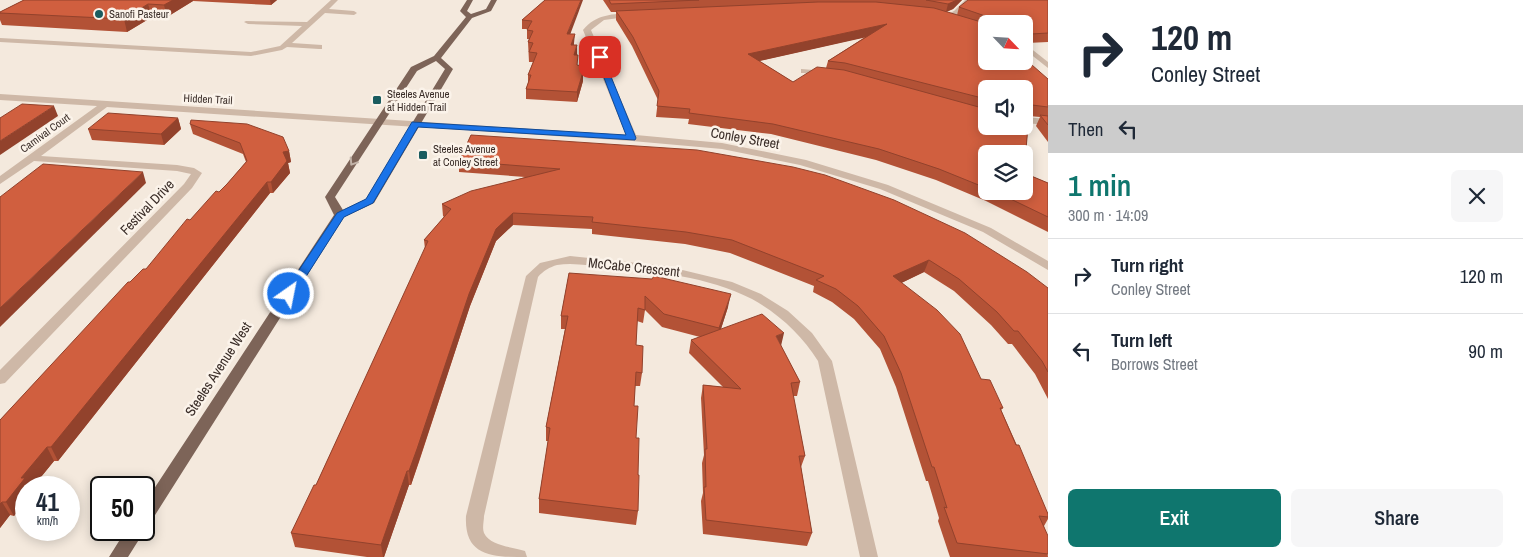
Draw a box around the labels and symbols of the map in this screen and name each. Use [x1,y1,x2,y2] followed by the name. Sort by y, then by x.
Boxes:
[109,7,169,21] place label: Sanofi Pasteur
[93,8,105,20] marker: Sanofi Pasteur
[978,15,1032,70] north arrow
[579,36,621,78] pin
[387,87,450,114] place label: Steeles Avenue at Hidden Trail
[183,91,233,107] street label: Hidden Trail
[371,94,383,106] marker: Steeles Avenue at Hidden Trail
[17,110,73,156] street label: Carnival Court
[709,123,781,153] street label: Conley Street
[433,142,498,169] place label: Steeles Avenue at Conley Street
[417,149,429,161] marker: Steeles Avenue at Conley Street
[349,157,359,166] one-way arrow
[116,175,178,239] street label: Festival Drive
[587,253,681,281] street label: McCabe Crescent
[262,267,314,319] position arrow
[181,318,255,420] street label: Steeles Avenue West
[90,476,155,541] speed limit sign: 50

